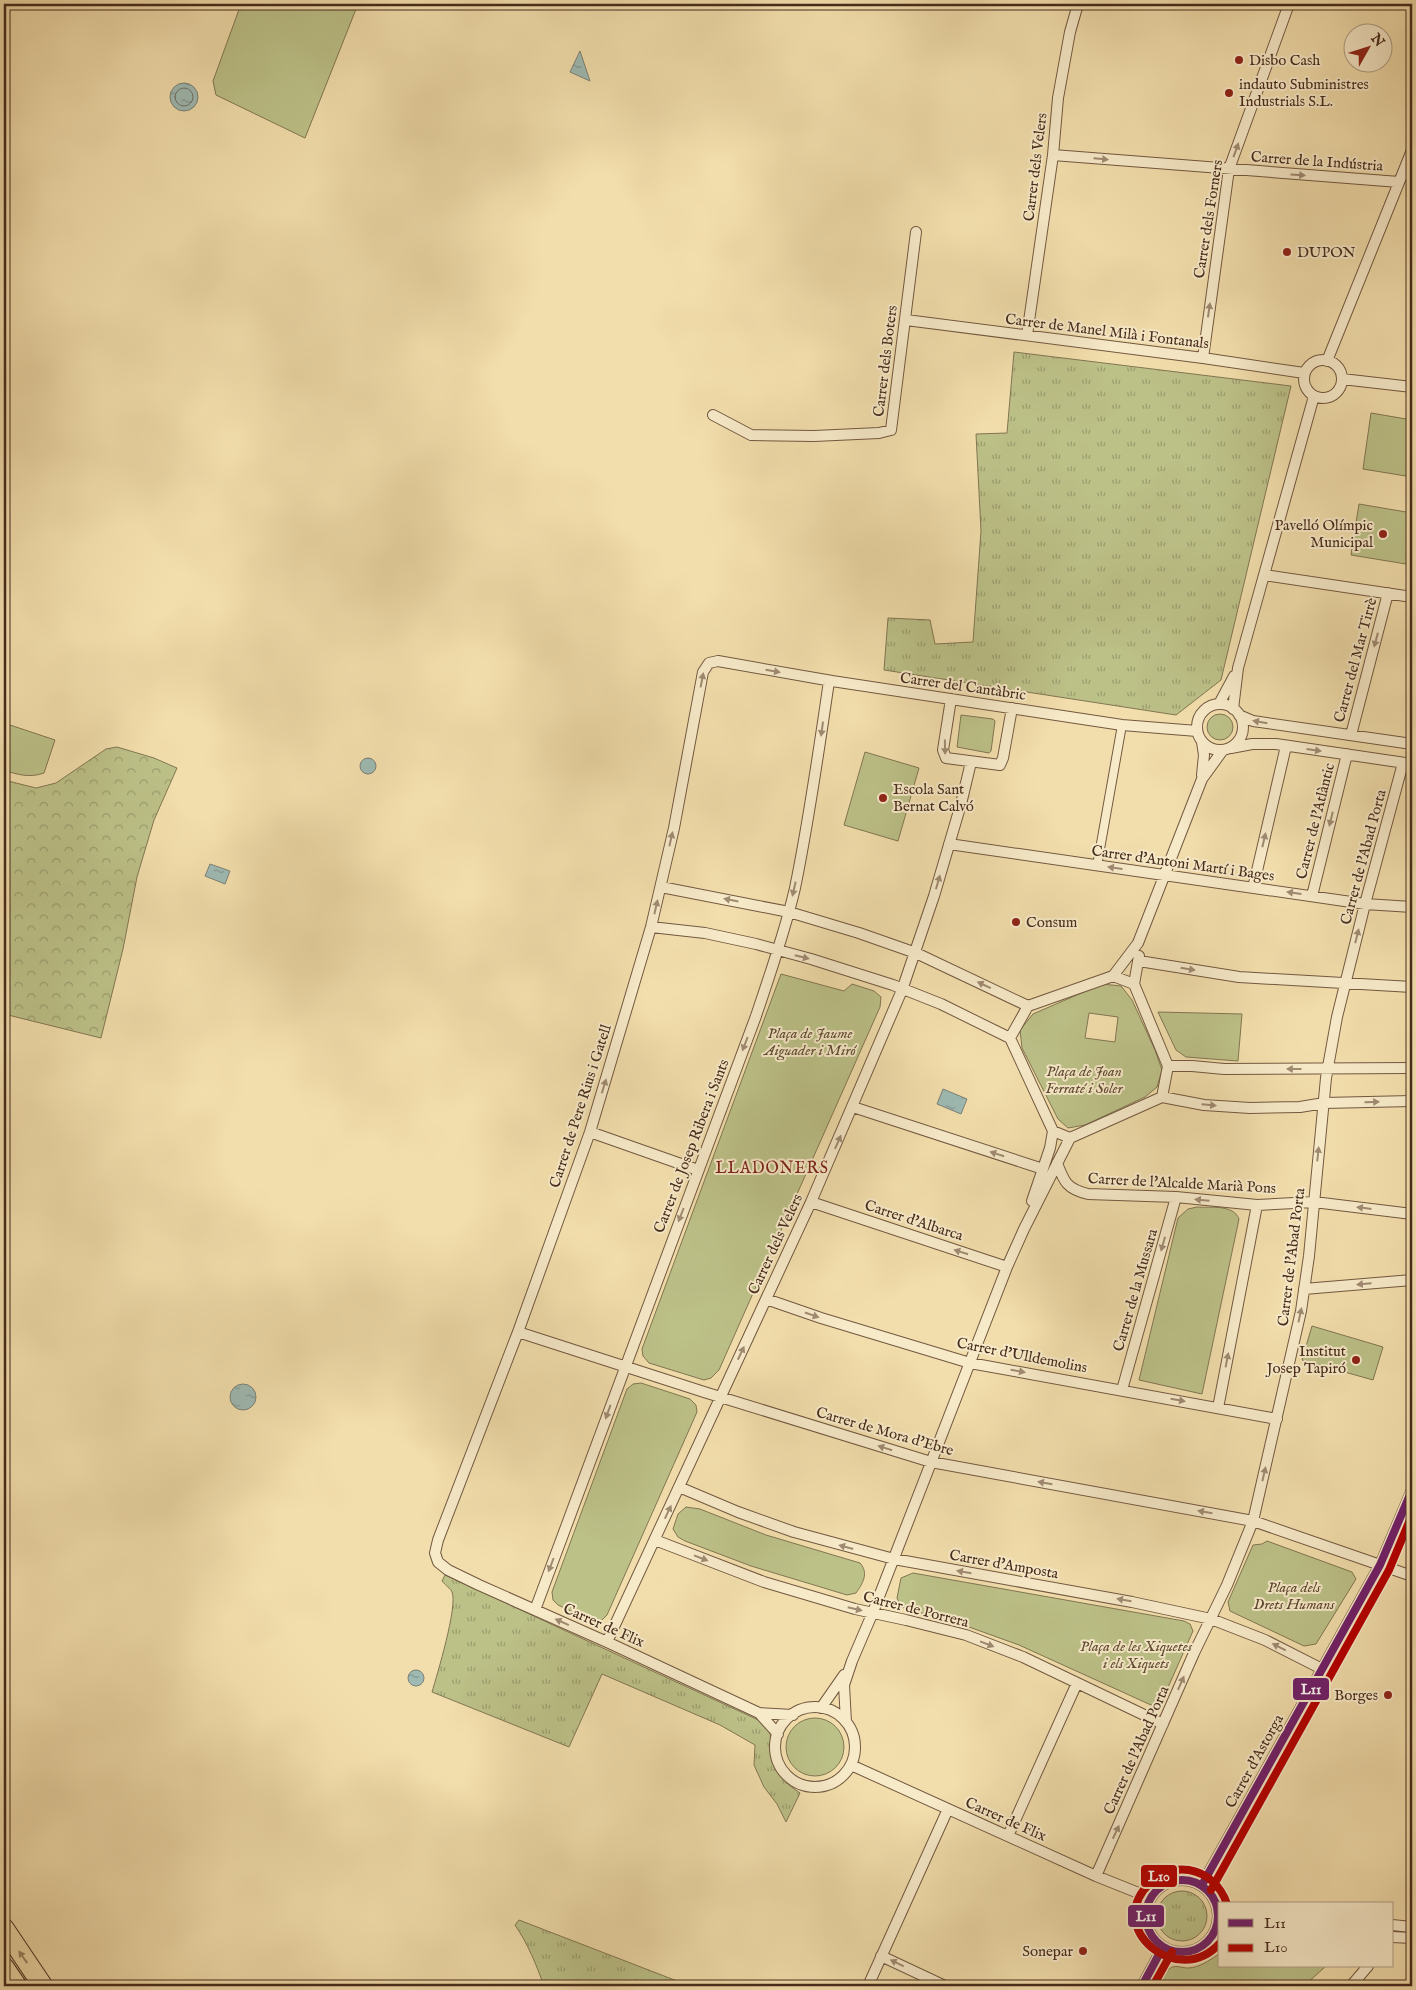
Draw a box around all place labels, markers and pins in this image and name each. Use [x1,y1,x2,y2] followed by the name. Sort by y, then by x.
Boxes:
[1249,51,1320,70] place label: Disbo Cash
[1233,54,1245,66] marker: Disbo Cash
[1239,75,1369,111] place label: indauto Subministres Industrials S.L.
[1223,87,1235,99] marker: indauto Subministres Industrials S.L.
[1297,243,1355,262] place label: DUPON
[1281,246,1293,258] marker: DUPON
[1275,516,1374,552] place label: Pavelló Olímpic Municipal
[1377,528,1389,540] marker: Pavelló Olímpic Municipal
[893,780,974,816] place label: Escola Sant Bernat Calvó
[877,792,889,804] marker: Escola Sant Bernat Calvó
[1026,913,1078,932] place label: Consum
[1010,916,1022,928] marker: Consum
[1265,1342,1346,1378] place label: Institut Josep Tapiró
[1350,1354,1362,1366] marker: Institut Josep Tapiró
[1334,1686,1378,1705] place label: Borges
[1382,1689,1394,1701] marker: Borges
[1022,1942,1073,1961] place label: Sonepar
[1077,1945,1089,1957] marker: Sonepar

